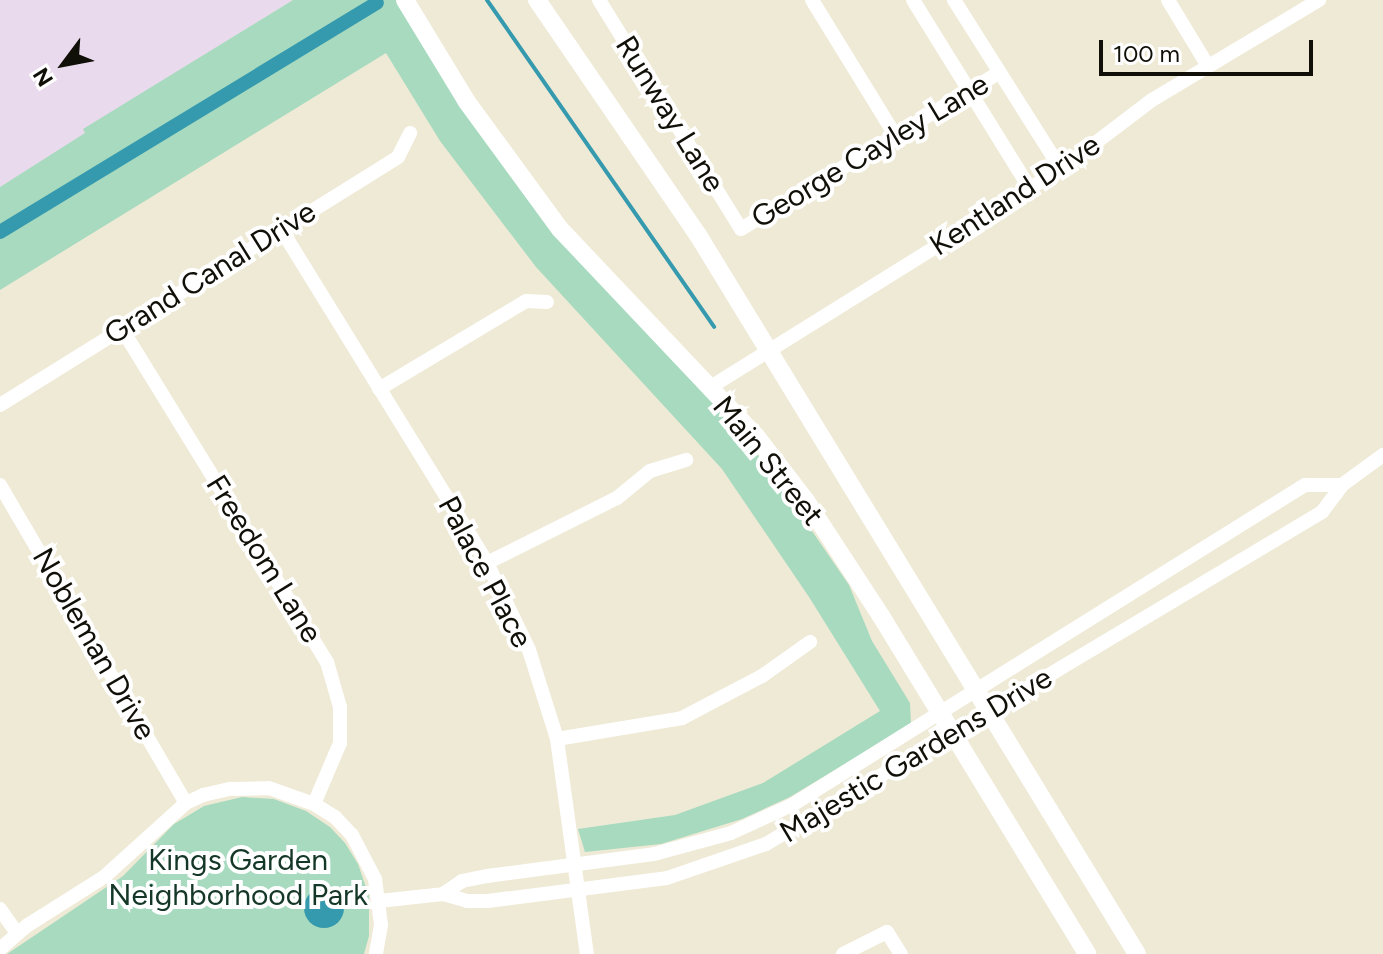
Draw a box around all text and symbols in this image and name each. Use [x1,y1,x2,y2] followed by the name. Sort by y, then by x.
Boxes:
[24,24,104,104] north arrow
[1103,24,1317,74] scale bar
[608,29,732,199] street label: Runway Lane
[1113,39,1180,68] text: 100 m
[27,63,59,91] text: N
[745,66,995,236] street label: George Cayley Lane
[923,127,1107,263] street label: Kentland Drive
[98,194,322,352] street label: Grand Canal Drive
[705,389,831,533] street label: Main Street
[198,469,330,649] street label: Freedom Lane
[430,490,540,654] street label: Palace Place
[25,542,163,746] street label: Nobleman Drive
[774,660,1058,850] street label: Majestic Gardens Drive
[108,842,368,912] park label: Kings Garden Neighborhood Park

